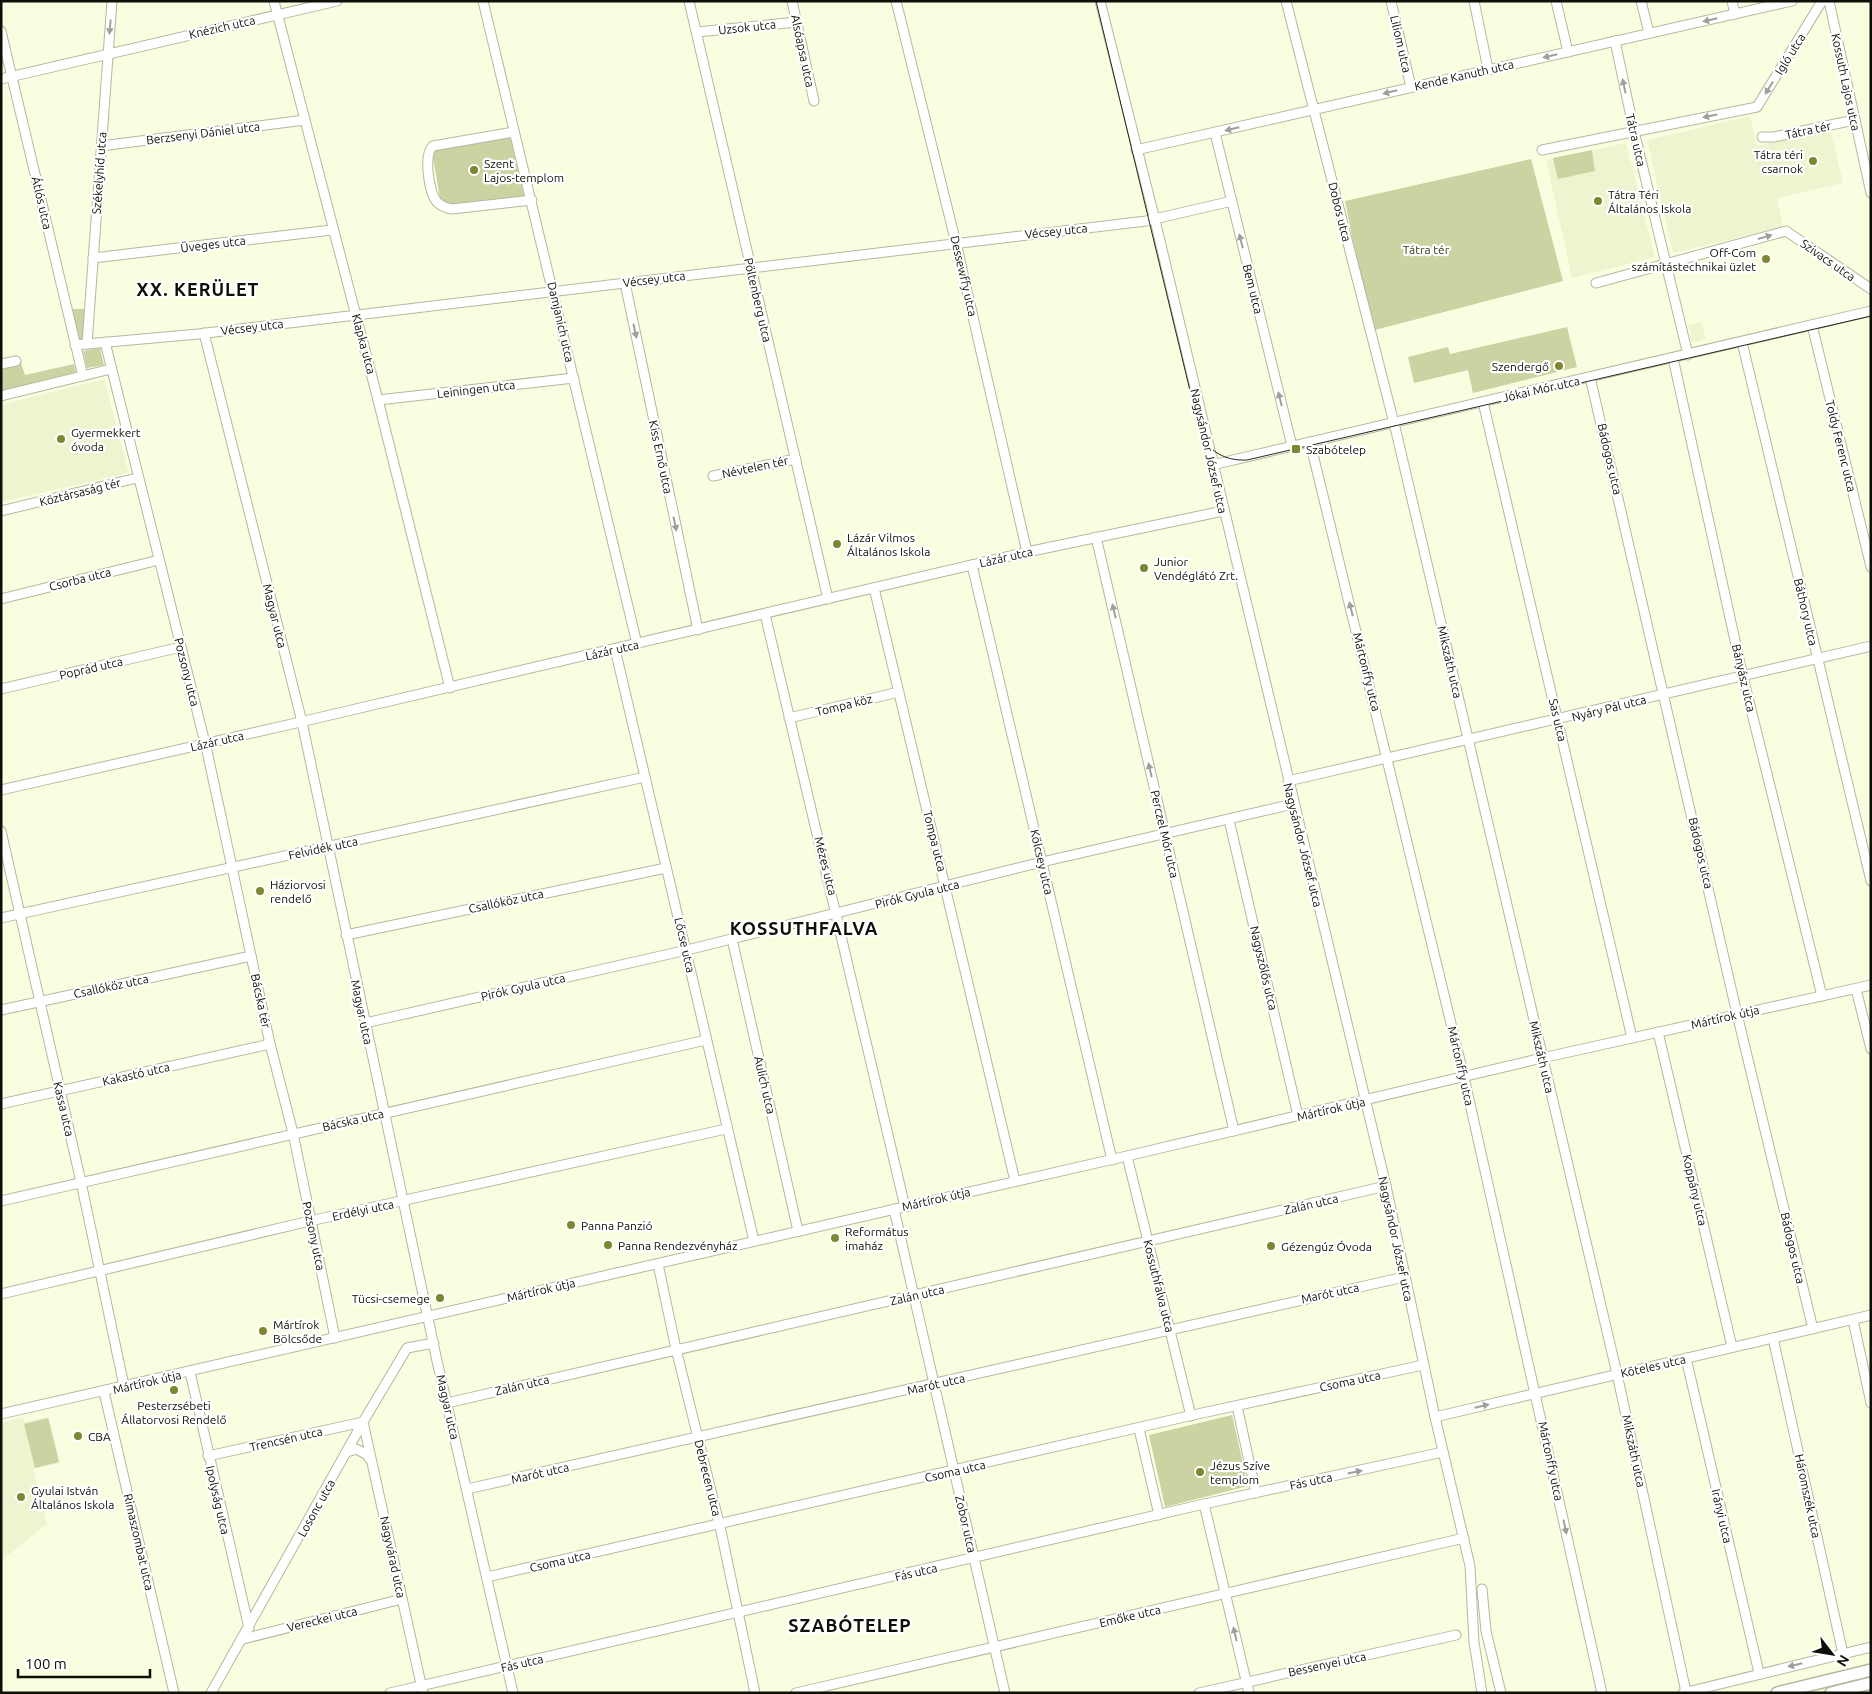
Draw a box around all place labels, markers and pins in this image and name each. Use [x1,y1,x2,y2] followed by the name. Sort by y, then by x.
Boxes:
[1754,148,1803,175] place label: Tátra téri csarnok
[1807,155,1819,167] marker: Tátra téri csarnok
[484,157,564,184] place label: Szent Lajos-templom
[468,164,480,176] marker: Szent Lajos-templom
[1608,188,1691,215] place label: Tátra Téri Általános Iskola
[1592,195,1604,207] marker: Tátra Téri Általános Iskola
[1632,246,1756,273] place label: Off-Com számítástechnikai üzlet
[1760,253,1772,265] marker: Off-Com számítástechnikai üzlet
[1492,360,1549,373] place label: Szendergő
[1553,360,1565,372] marker: Szendergő
[71,426,141,453] place label: Gyermekkert óvoda
[55,433,67,445] marker: Gyermekkert óvoda
[1290,443,1302,455] marker: Szabótelep
[1306,443,1366,456] place label: Szabótelep
[847,531,930,558] place label: Lázár Vilmos Általános Iskola
[831,538,843,550] marker: Lázár Vilmos Általános Iskola
[1154,555,1238,582] place label: Junior Vendéglátó Zrt.
[1138,562,1150,574] marker: Junior Vendéglátó Zrt.
[270,878,326,905] place label: Háziorvosi rendelő
[254,885,266,897] marker: Háziorvosi rendelő
[565,1219,577,1231] marker: Panna Panzió
[581,1219,652,1232] place label: Panna Panzió
[845,1225,909,1252] place label: Református imaház
[829,1232,841,1244] marker: Református imaház
[602,1239,614,1251] marker: Panna Rendezvényház
[618,1239,738,1252] place label: Panna Rendezvényház
[1265,1240,1277,1252] marker: Gézengúz Óvoda
[1281,1240,1372,1253] place label: Gézengúz Óvoda
[352,1292,430,1305] place label: Tücsi-csemege
[434,1292,446,1304] marker: Tücsi-csemege
[273,1318,322,1345] place label: Mártírok Bölcsőde
[257,1325,269,1337] marker: Mártírok Bölcsőde
[168,1384,180,1396] marker: Pesterzsébeti Állatorvosi Rendelő
[121,1399,227,1426] place label: Pesterzsébeti Állatorvosi Rendelő
[72,1430,84,1442] marker: CBA
[88,1430,111,1443] place label: CBA
[1210,1459,1270,1486] place label: Jézus Szíve templom
[1194,1466,1206,1478] marker: Jézus Szíve templom
[31,1484,114,1511] place label: Gyulai István Általános Iskola
[15,1491,27,1503] marker: Gyulai István Általános Iskola

